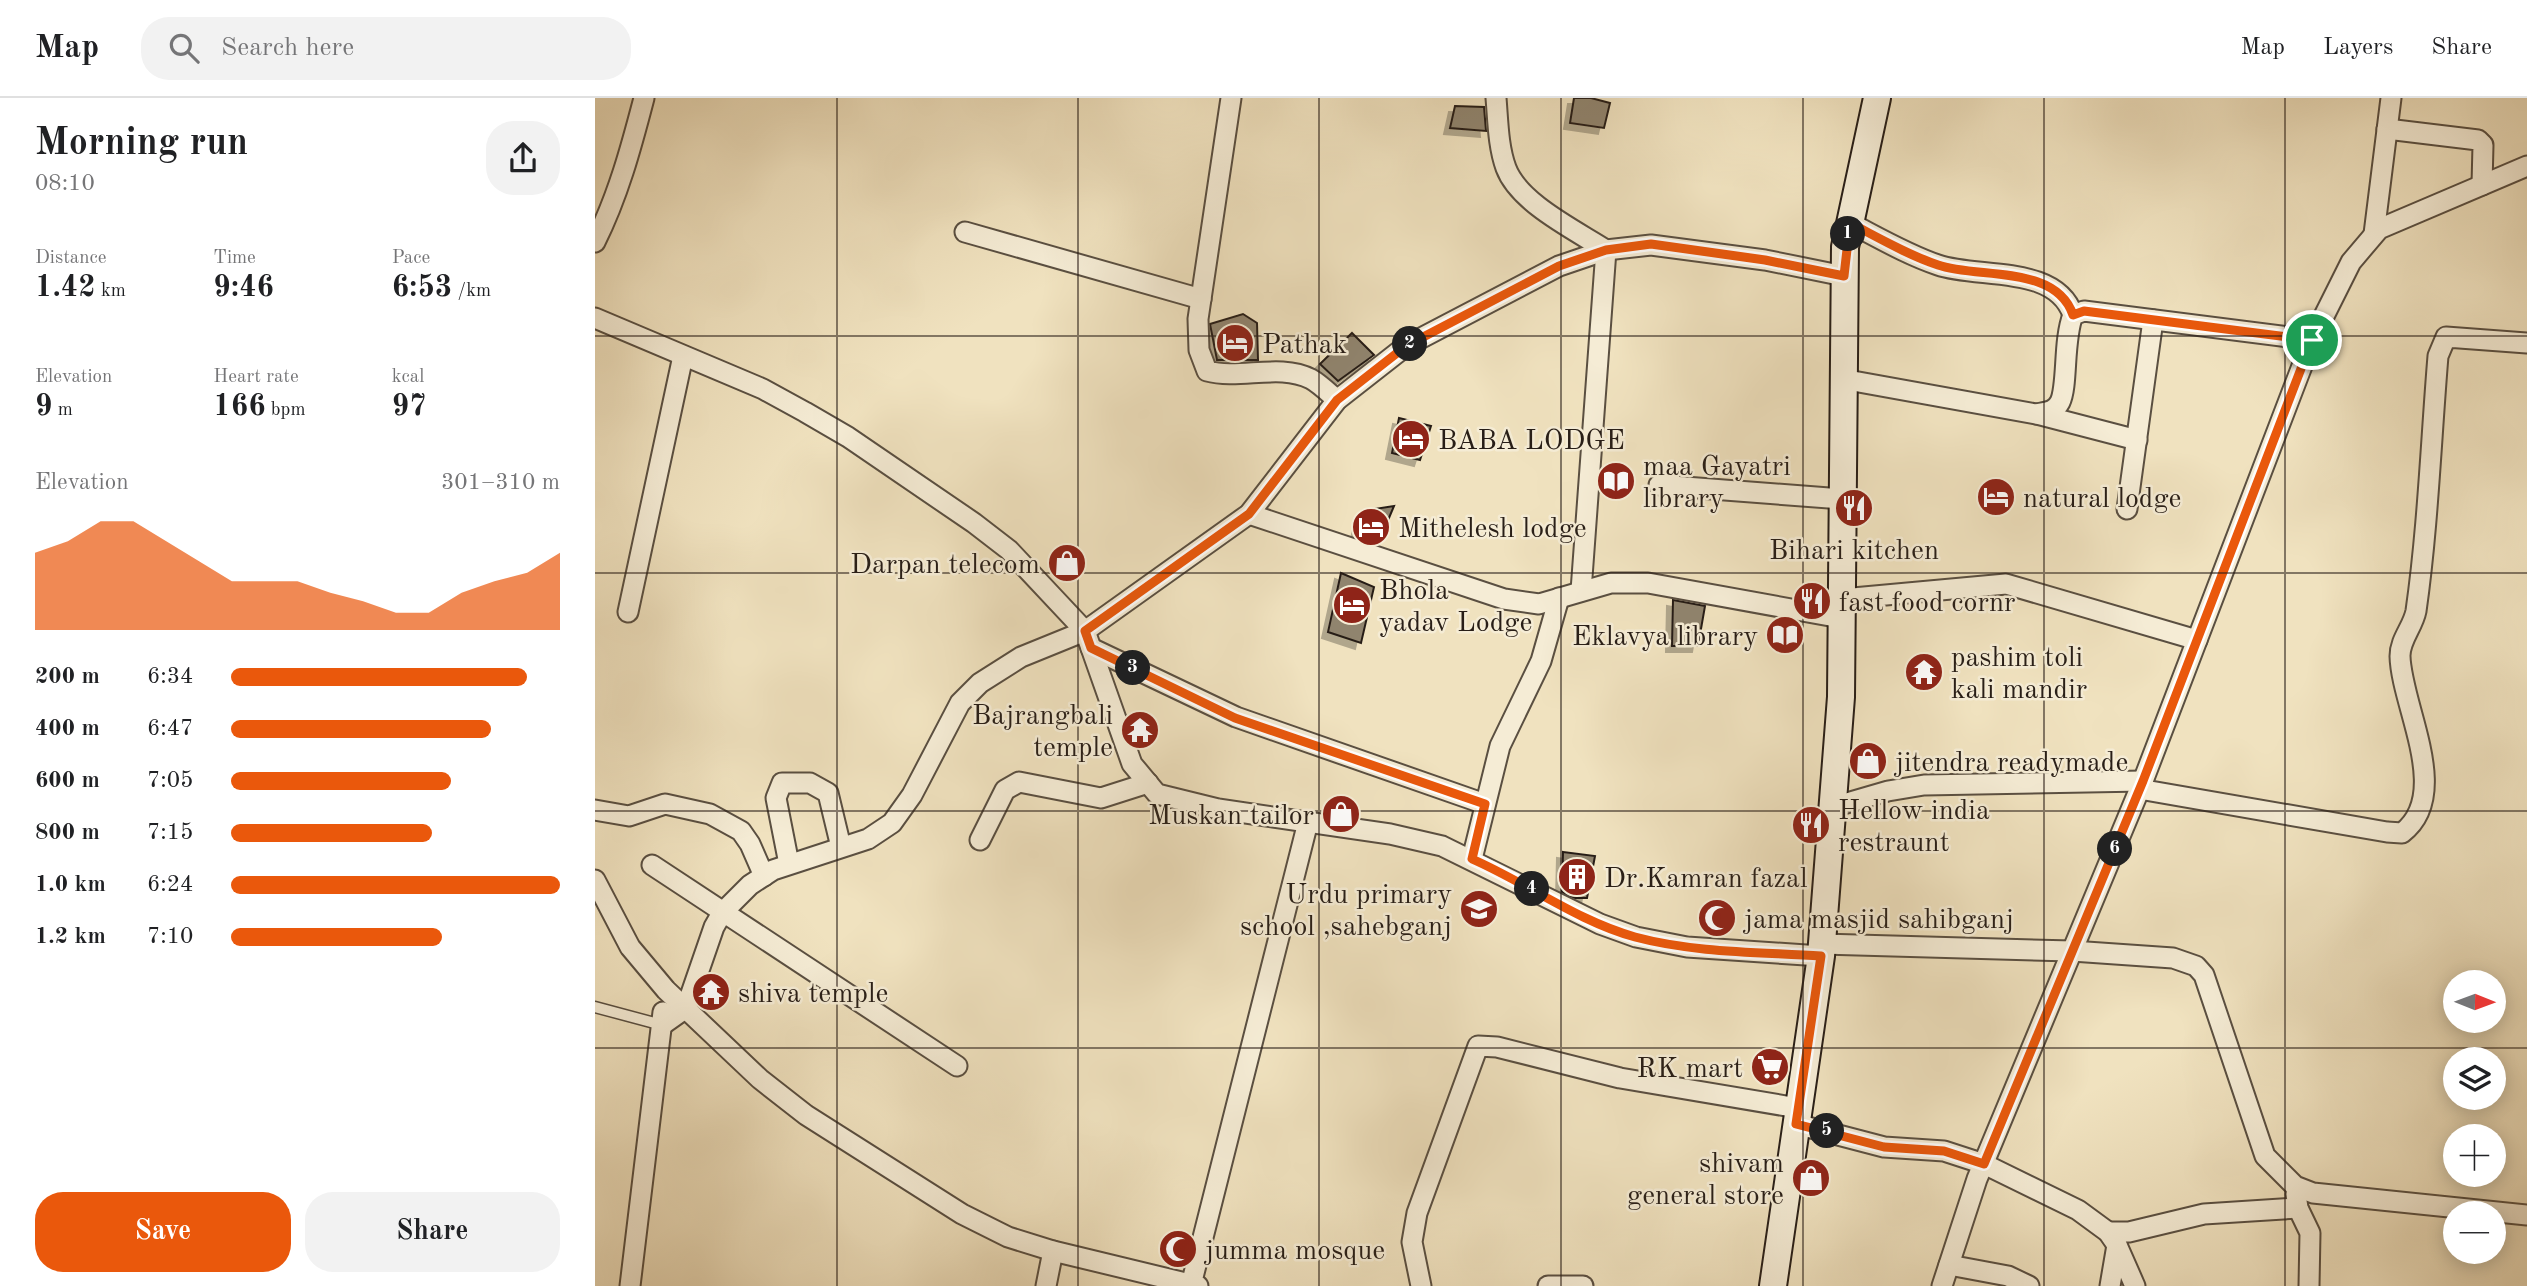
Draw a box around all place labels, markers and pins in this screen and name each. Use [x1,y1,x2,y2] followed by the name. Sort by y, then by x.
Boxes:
[1831,216,1865,252] pin: 1
[2282,310,2342,370] pin
[1214,322,1256,364] hotel icon: Pathak
[1393,327,1427,362] pin: 2
[1262,332,1347,360] place label: Pathak
[1390,418,1432,460] hotel icon: BABA LODGE
[1438,428,1625,456] place label: BABA LODGE
[1643,454,1791,514] place label: maa Gayatri library
[1595,460,1637,502] library icon: maa Gayatri library
[1975,476,2017,518] hotel icon: natural lodge
[2023,486,2181,514] place label: natural lodge
[1833,487,1875,529] restaurant icon: Bihari kitchen
[1350,506,1392,548] hotel icon: Mithelesh lodge
[1398,516,1587,544] place label: Mithelesh lodge
[1769,538,1939,566] place label: Bihari kitchen
[1046,542,1088,584] shop icon: Darpan telecom
[850,552,1040,580] place label: Darpan telecom
[1379,578,1532,638] place label: Bhola yadav Lodge
[1791,580,1833,622] restaurant icon: fast food cornr
[1331,584,1373,626] hotel icon: Bhola yadav Lodge
[1839,590,2016,618] place label: fast food cornr
[1764,614,1806,656] library icon: Eklavya library
[1572,624,1758,652] place label: Eklavya library
[1951,645,2087,705] place label: pashim toli kali mandir
[1115,650,1151,686] pin: 3
[1903,651,1945,693] temple icon: pashim toli kali mandir
[972,703,1113,763] place label: Bajrangbali temple
[1119,709,1161,751] temple icon: Bajrangbali temple
[1847,740,1889,782] shop icon: jitendra readymade
[1893,750,2128,778] place label: jitendra readymade
[1320,793,1362,835] shop icon: Muskan tailor
[1838,798,1990,858] place label: Hellow india restraunt
[1148,803,1314,831] place label: Muskan tailor
[1790,804,1832,846] restaurant icon: Hellow india restraunt
[2097,832,2133,866] pin: 6
[1556,856,1598,898] building icon: Dr.Kamran fazal
[1604,866,1807,894] place label: Dr.Kamran fazal
[1515,872,1549,906] pin: 4
[1240,882,1452,942] place label: Urdu primary school ,sahebganj
[1458,888,1500,930] school or university icon: Urdu primary school ,sahebganj
[1696,897,1738,939] mosque icon: jama masjid sahibganj
[1742,907,2014,935] place label: jama masjid sahibganj
[690,971,732,1013] temple icon: shiva temple
[738,981,888,1009] place label: shiva temple
[1749,1046,1791,1088] supermarket icon: RK mart
[1637,1056,1743,1084] place label: RK mart
[1809,1114,1845,1148] pin: 5
[1627,1151,1784,1211] place label: shivam general store
[1790,1157,1832,1199] shop icon: shivam general store
[1157,1228,1199,1270] mosque icon: jumma mosque
[1203,1238,1385,1266] place label: jumma mosque

